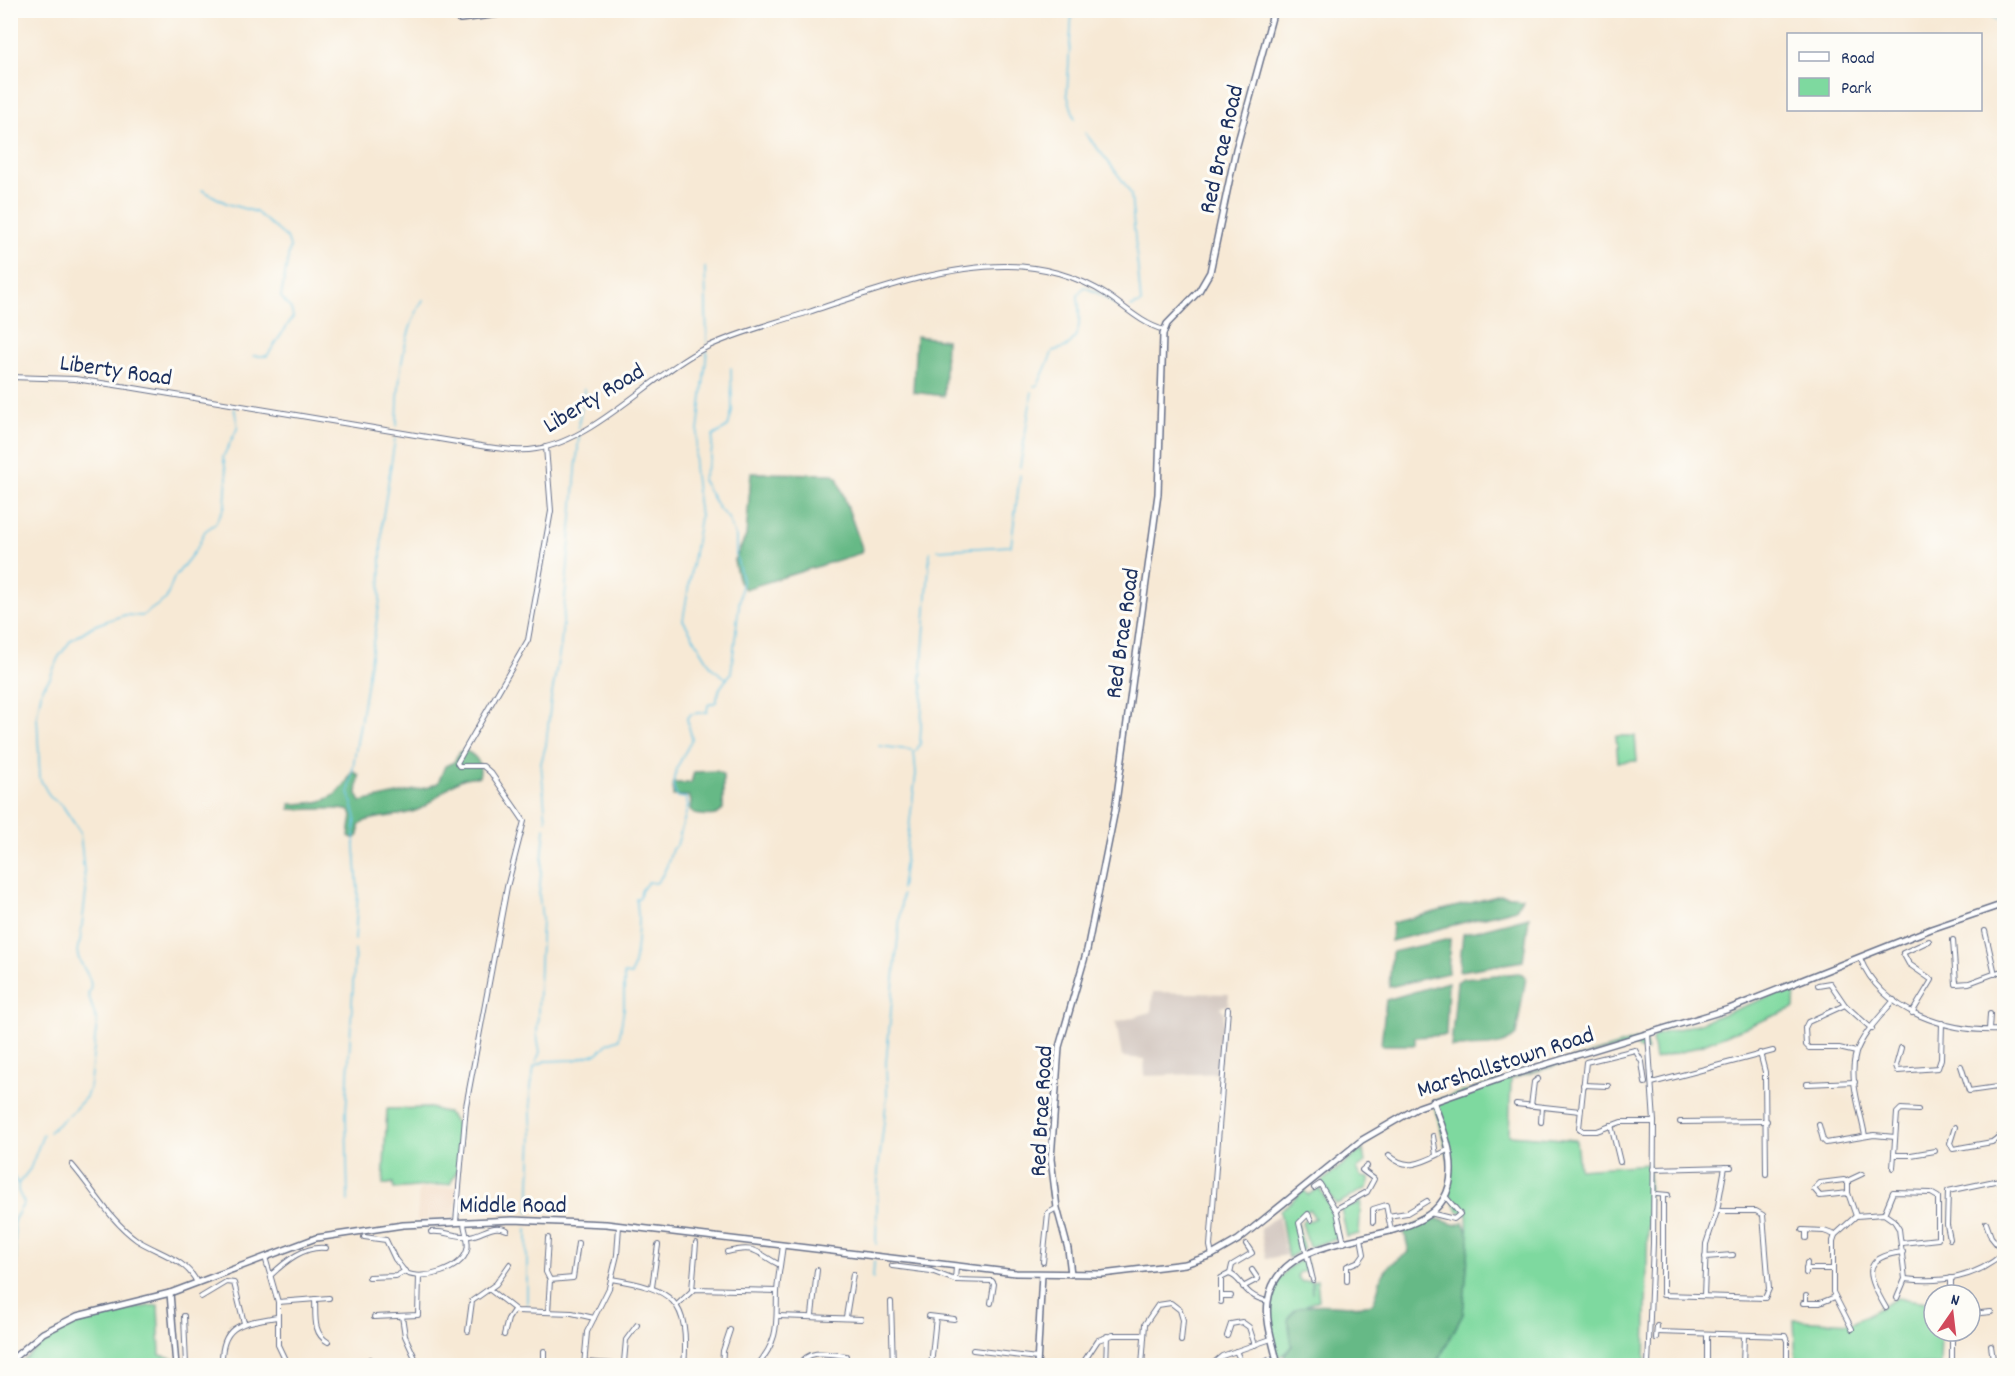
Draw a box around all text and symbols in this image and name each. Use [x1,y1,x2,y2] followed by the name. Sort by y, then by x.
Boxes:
[1787,33,1982,111] legend
[1841,47,1875,72] text: Road
[1841,77,1872,102] text: Park
[1192,82,1254,218] street label: Red Brae Road
[57,347,174,397] street label: Liberty Road
[537,356,652,443] street label: Liberty Road
[1098,566,1150,701] street label: Red Brae Road
[1413,1019,1599,1109] street label: Marshallstown Road
[1023,1045,1063,1178] street label: Red Brae Road
[459,1190,567,1224] street label: Middle Road
[1922,1283,1982,1343] north arrow
[1948,1289,1962,1313] text: N

